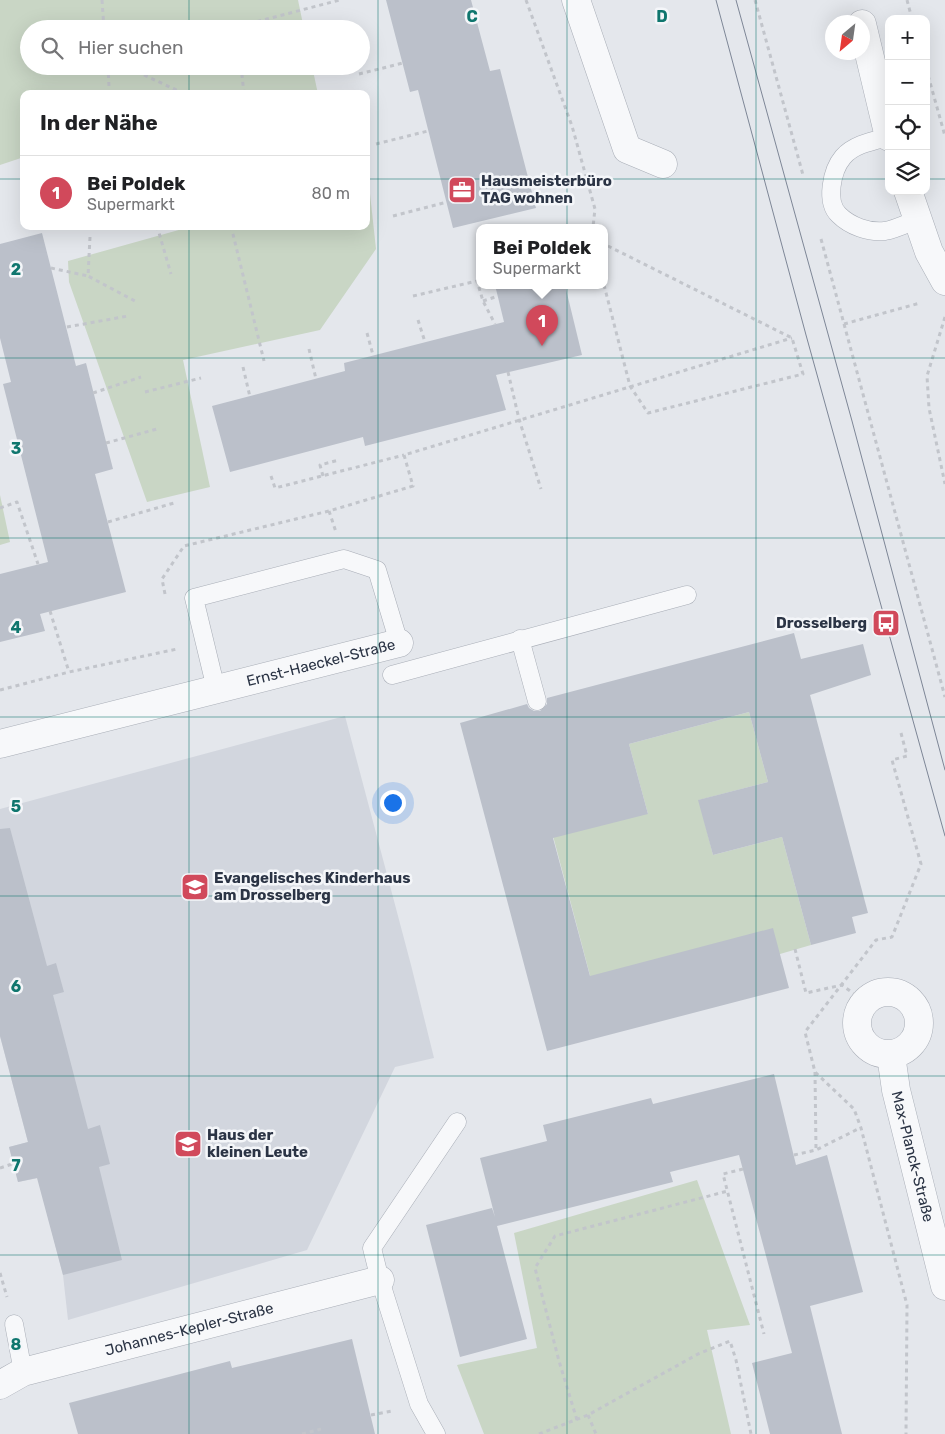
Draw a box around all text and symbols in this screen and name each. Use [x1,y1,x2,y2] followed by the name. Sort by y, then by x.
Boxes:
[466,7,478,26] text: C
[656,7,668,26] text: D
[825,15,870,60] north arrow
[885,15,930,195] map controls
[885,15,930,60] button: +
[20,20,370,75] search box
[38,34,66,62] icon: search
[78,36,184,59] text: Hier suchen
[885,60,930,105] button: −
[885,105,930,150] button: locate
[40,110,158,135] text: In der Nähe
[885,150,930,195] button: layers
[87,172,185,195] text: Bei Poldek
[481,172,612,207] place label: Hausmeisterbüro TAG wohnen
[447,175,477,205] office icon: Hausmeisterbüro TAG wohnen
[52,184,60,203] text: 1
[312,184,350,203] text: 80 m
[87,195,175,214] text: Supermarkt
[476,224,608,289] popup
[493,236,591,259] text: Bei Poldek
[493,259,581,278] text: Supermarkt
[11,260,21,279] text: 2
[526,305,558,346] pin: 1
[11,439,21,458] text: 3
[871,608,901,638] bus stop icon: Drosselberg
[776,614,867,632] place label: Drosselberg
[11,618,22,637] text: 4
[245,635,397,690] street label: Ernst-Haeckel-Straße
[380,790,406,816] your location
[11,797,21,816] text: 5
[214,869,410,904] place label: Evangelisches Kinderhaus am Drosselberg
[180,872,210,902] school or university icon: Evangelisches Kinderhaus am Drosselberg
[11,977,21,996] text: 6
[888,1089,938,1224] street label: Max-Planck-Straße
[207,1126,308,1161] place label: Haus der kleinen Leute
[173,1129,203,1159] school or university icon: Haus der kleinen Leute
[11,1156,21,1175] text: 7
[103,1299,275,1360] street label: Johannes-Kepler-Straße
[11,1335,22,1354] text: 8

